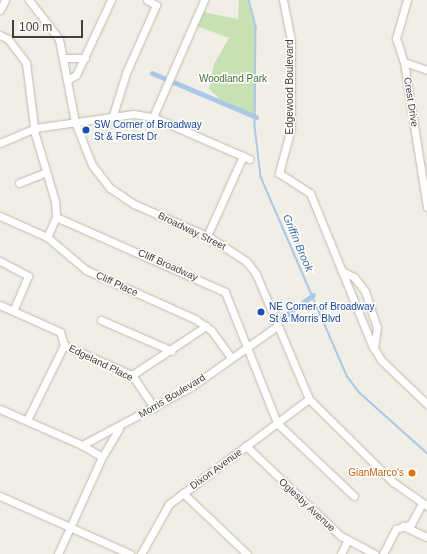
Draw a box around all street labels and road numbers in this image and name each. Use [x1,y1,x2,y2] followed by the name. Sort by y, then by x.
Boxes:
[284,39,296,135] street label: Edgewood Boulevard
[401,76,421,128] street label: Crest Drive
[156,209,228,253] street label: Broadway Street
[136,246,200,284] street label: Cliff Broadway
[94,269,140,299] street label: Cliff Place
[67,342,135,384] street label: Edgeland Place
[137,371,207,421] street label: Morris Boulevard
[187,446,245,492] street label: Dixon Avenue
[276,476,338,534] street label: Oglesby Avenue

